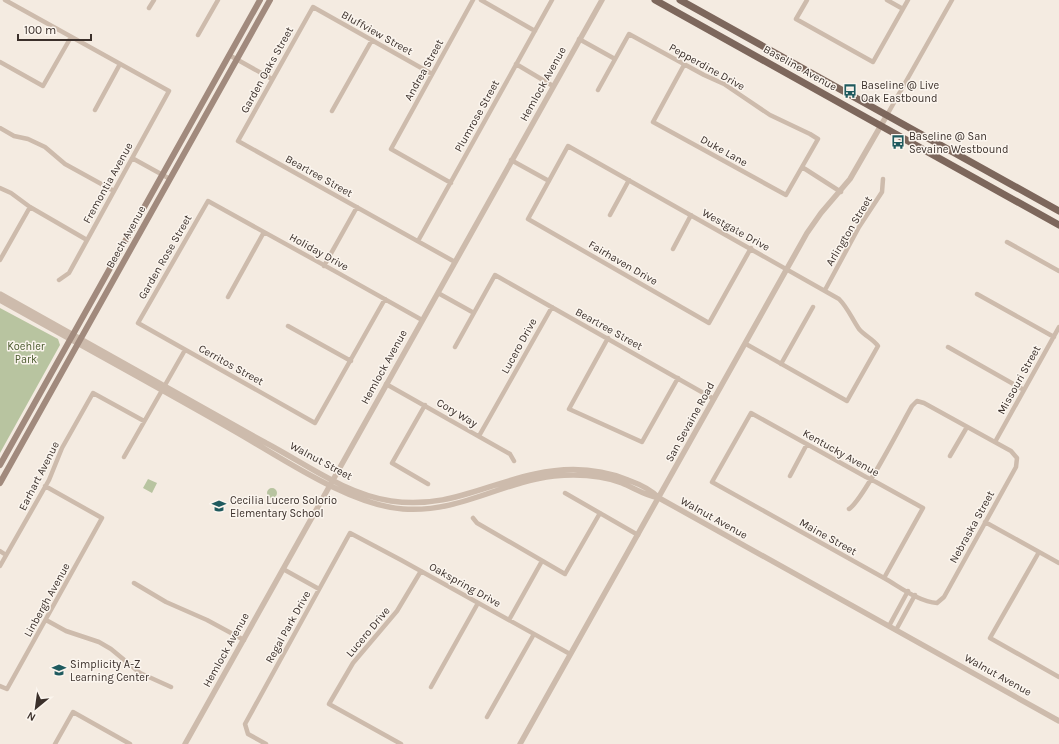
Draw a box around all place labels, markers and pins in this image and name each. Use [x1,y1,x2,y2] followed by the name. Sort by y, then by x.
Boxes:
[861,79,939,105] place label: Baseline @ Live Oak Eastbound
[842,83,858,99] bus stop icon: Baseline @ Live Oak Eastbound
[909,130,1008,156] place label: Baseline @ San Sevaine Westbound
[890,134,906,150] bus stop icon: Baseline @ San Sevaine Westbound
[230,494,337,520] place label: Cecilia Lucero Solorio Elementary School
[211,498,227,514] school or university icon: Cecilia Lucero Solorio Elementary School
[70,658,149,684] place label: Simplicity A-Z Learning Center
[51,662,67,678] school or university icon: Simplicity A-Z Learning Center

